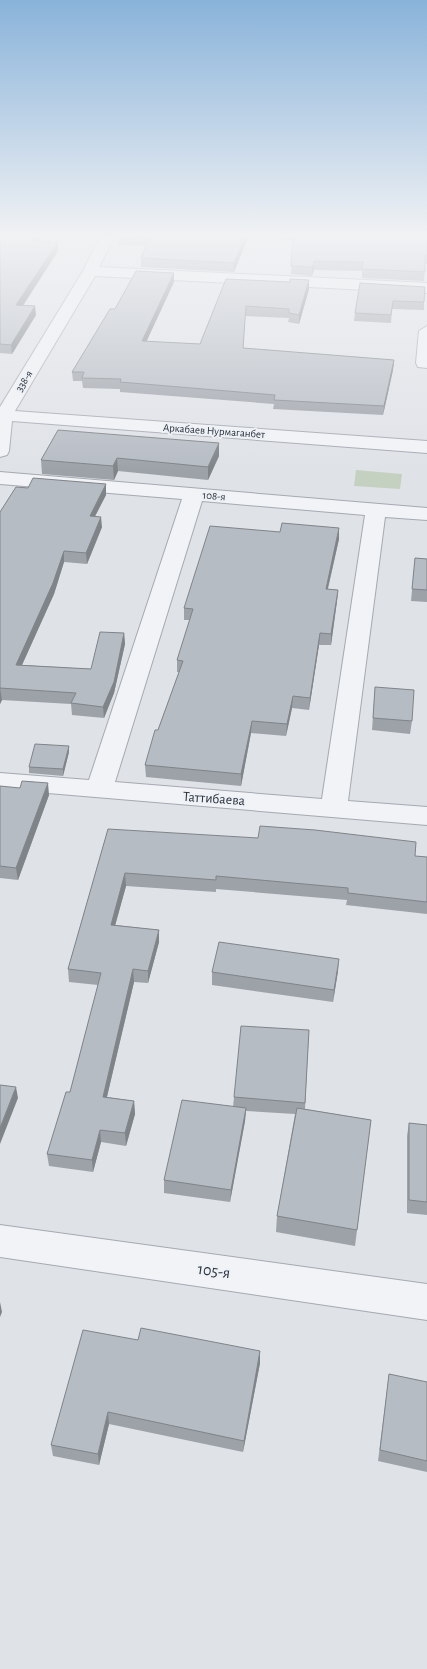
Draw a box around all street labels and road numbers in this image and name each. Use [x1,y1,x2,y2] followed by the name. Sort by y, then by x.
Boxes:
[13,368,35,394] street label: 338-я
[163,422,265,440] street label: Аркабаев Нурмаганбет
[202,490,226,502] street label: 108-я
[182,790,246,808] street label: Таттибаева
[197,1261,231,1281] street label: 105-я

